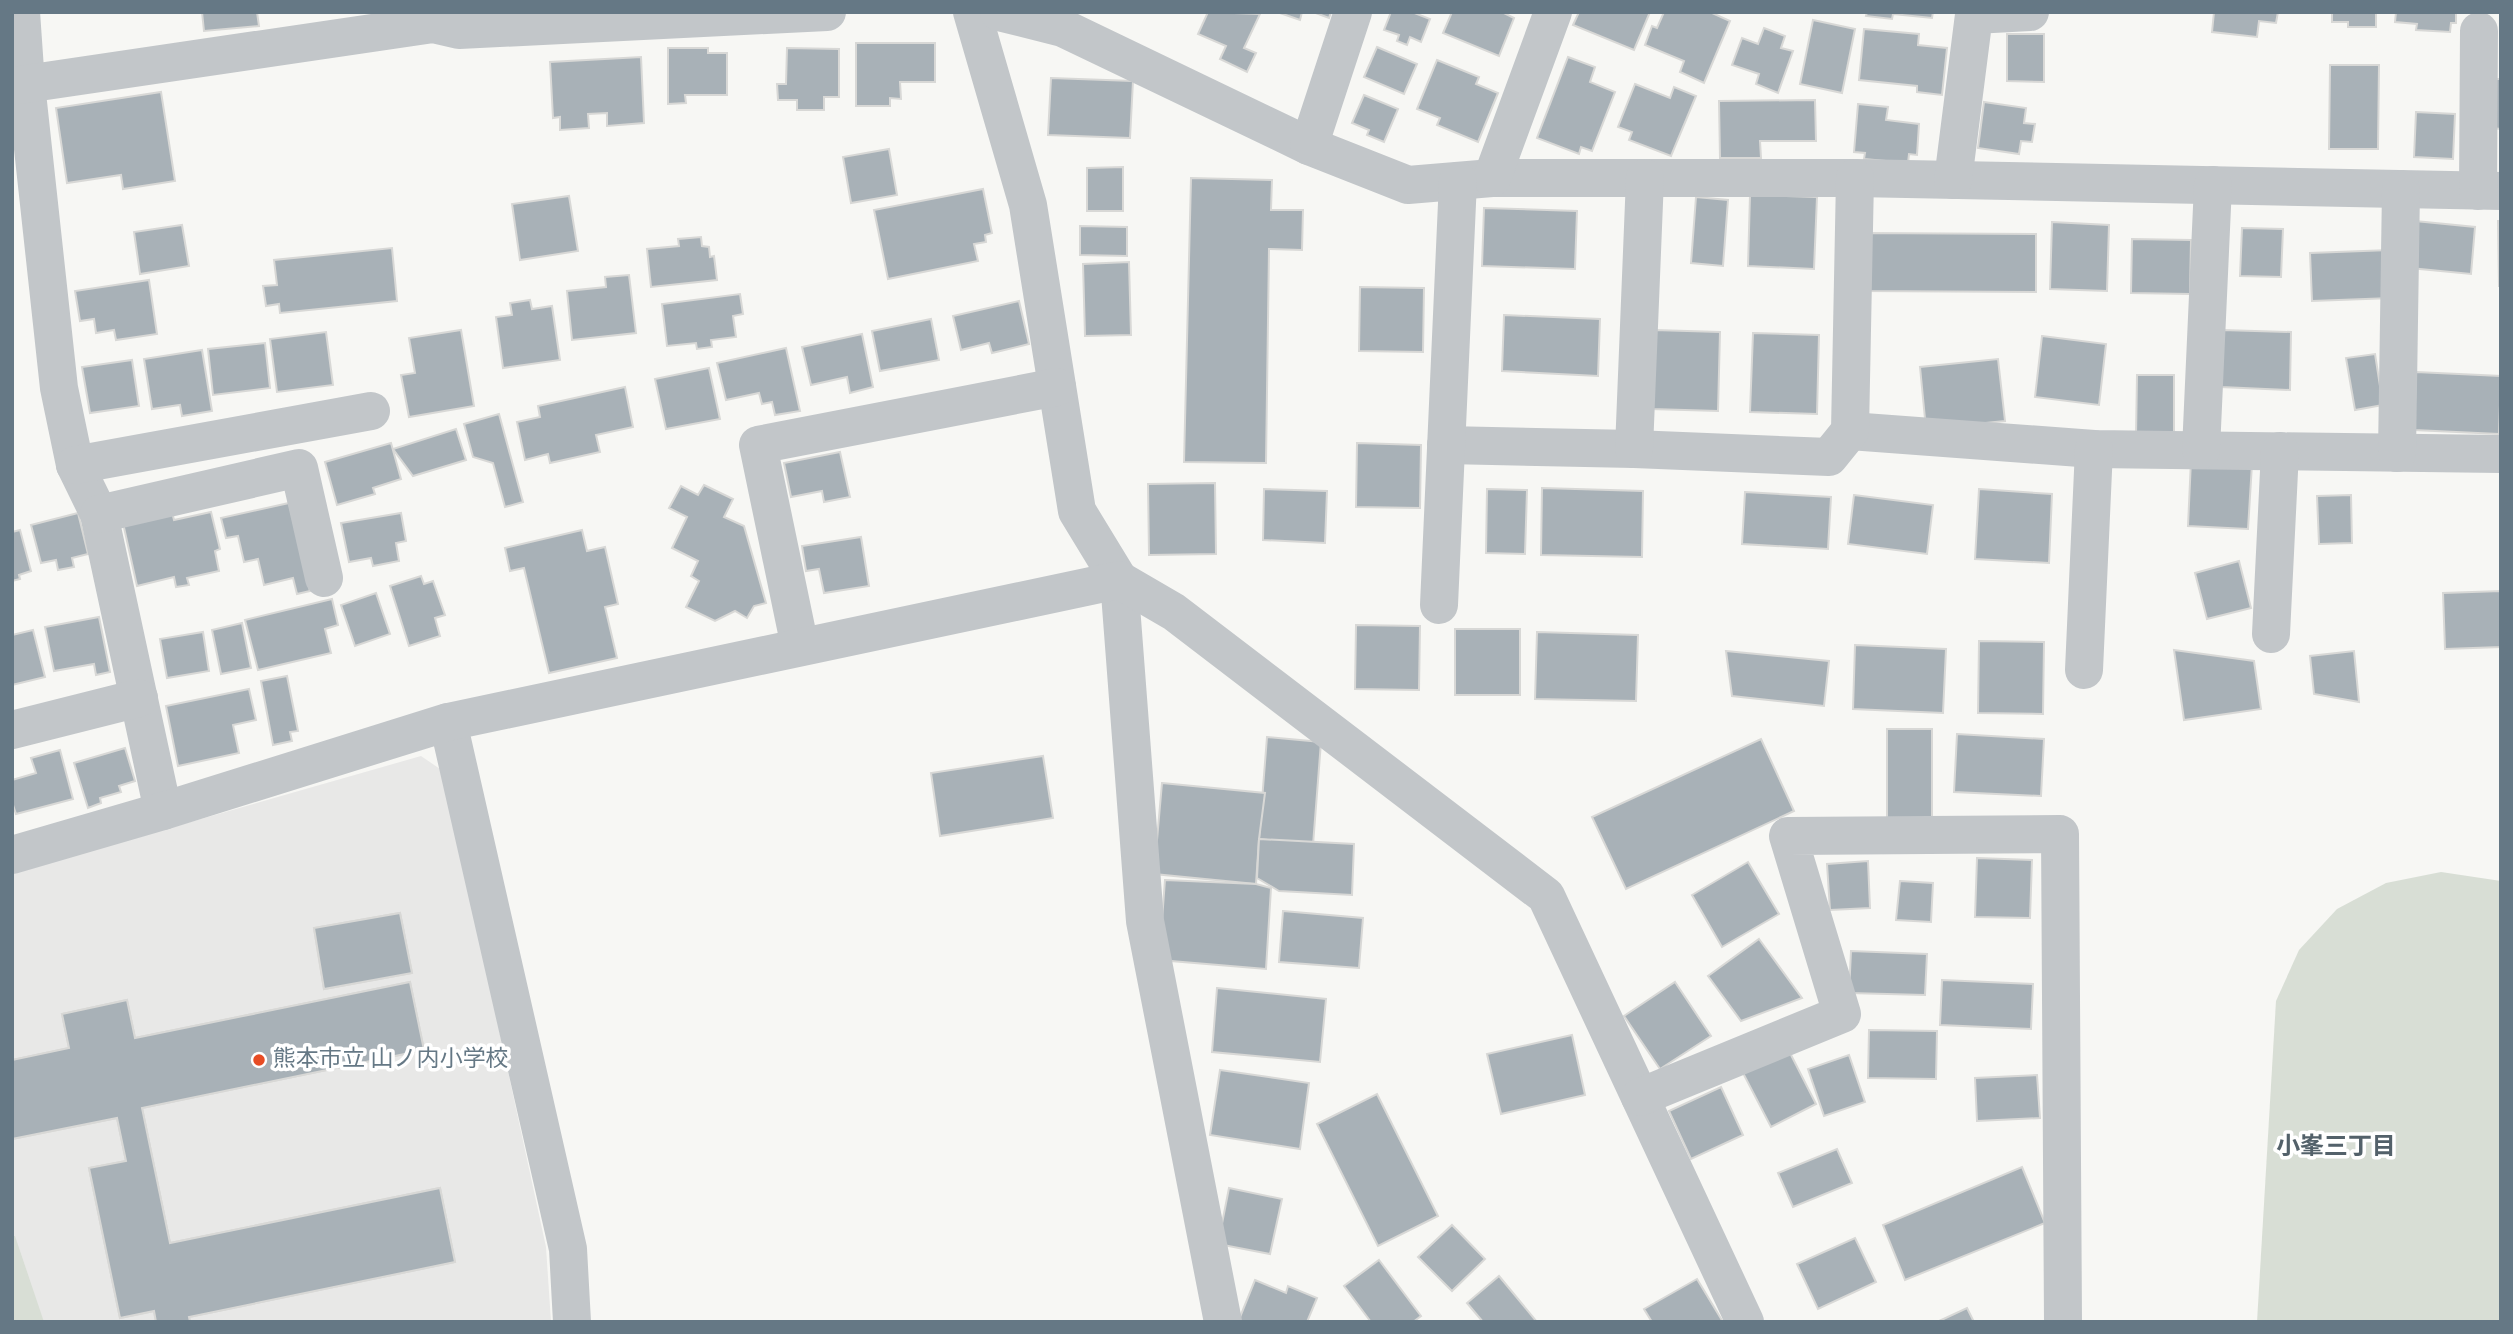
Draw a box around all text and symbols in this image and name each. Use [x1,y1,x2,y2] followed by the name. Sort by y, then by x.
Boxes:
[273,1046,508,1075] place label: 熊本市立 山ノ内小学校
[251,1052,267,1068] marker: 熊本市立 山ノ内小学校
[2276,1133,2396,1163] district label: 小峯三丁目

